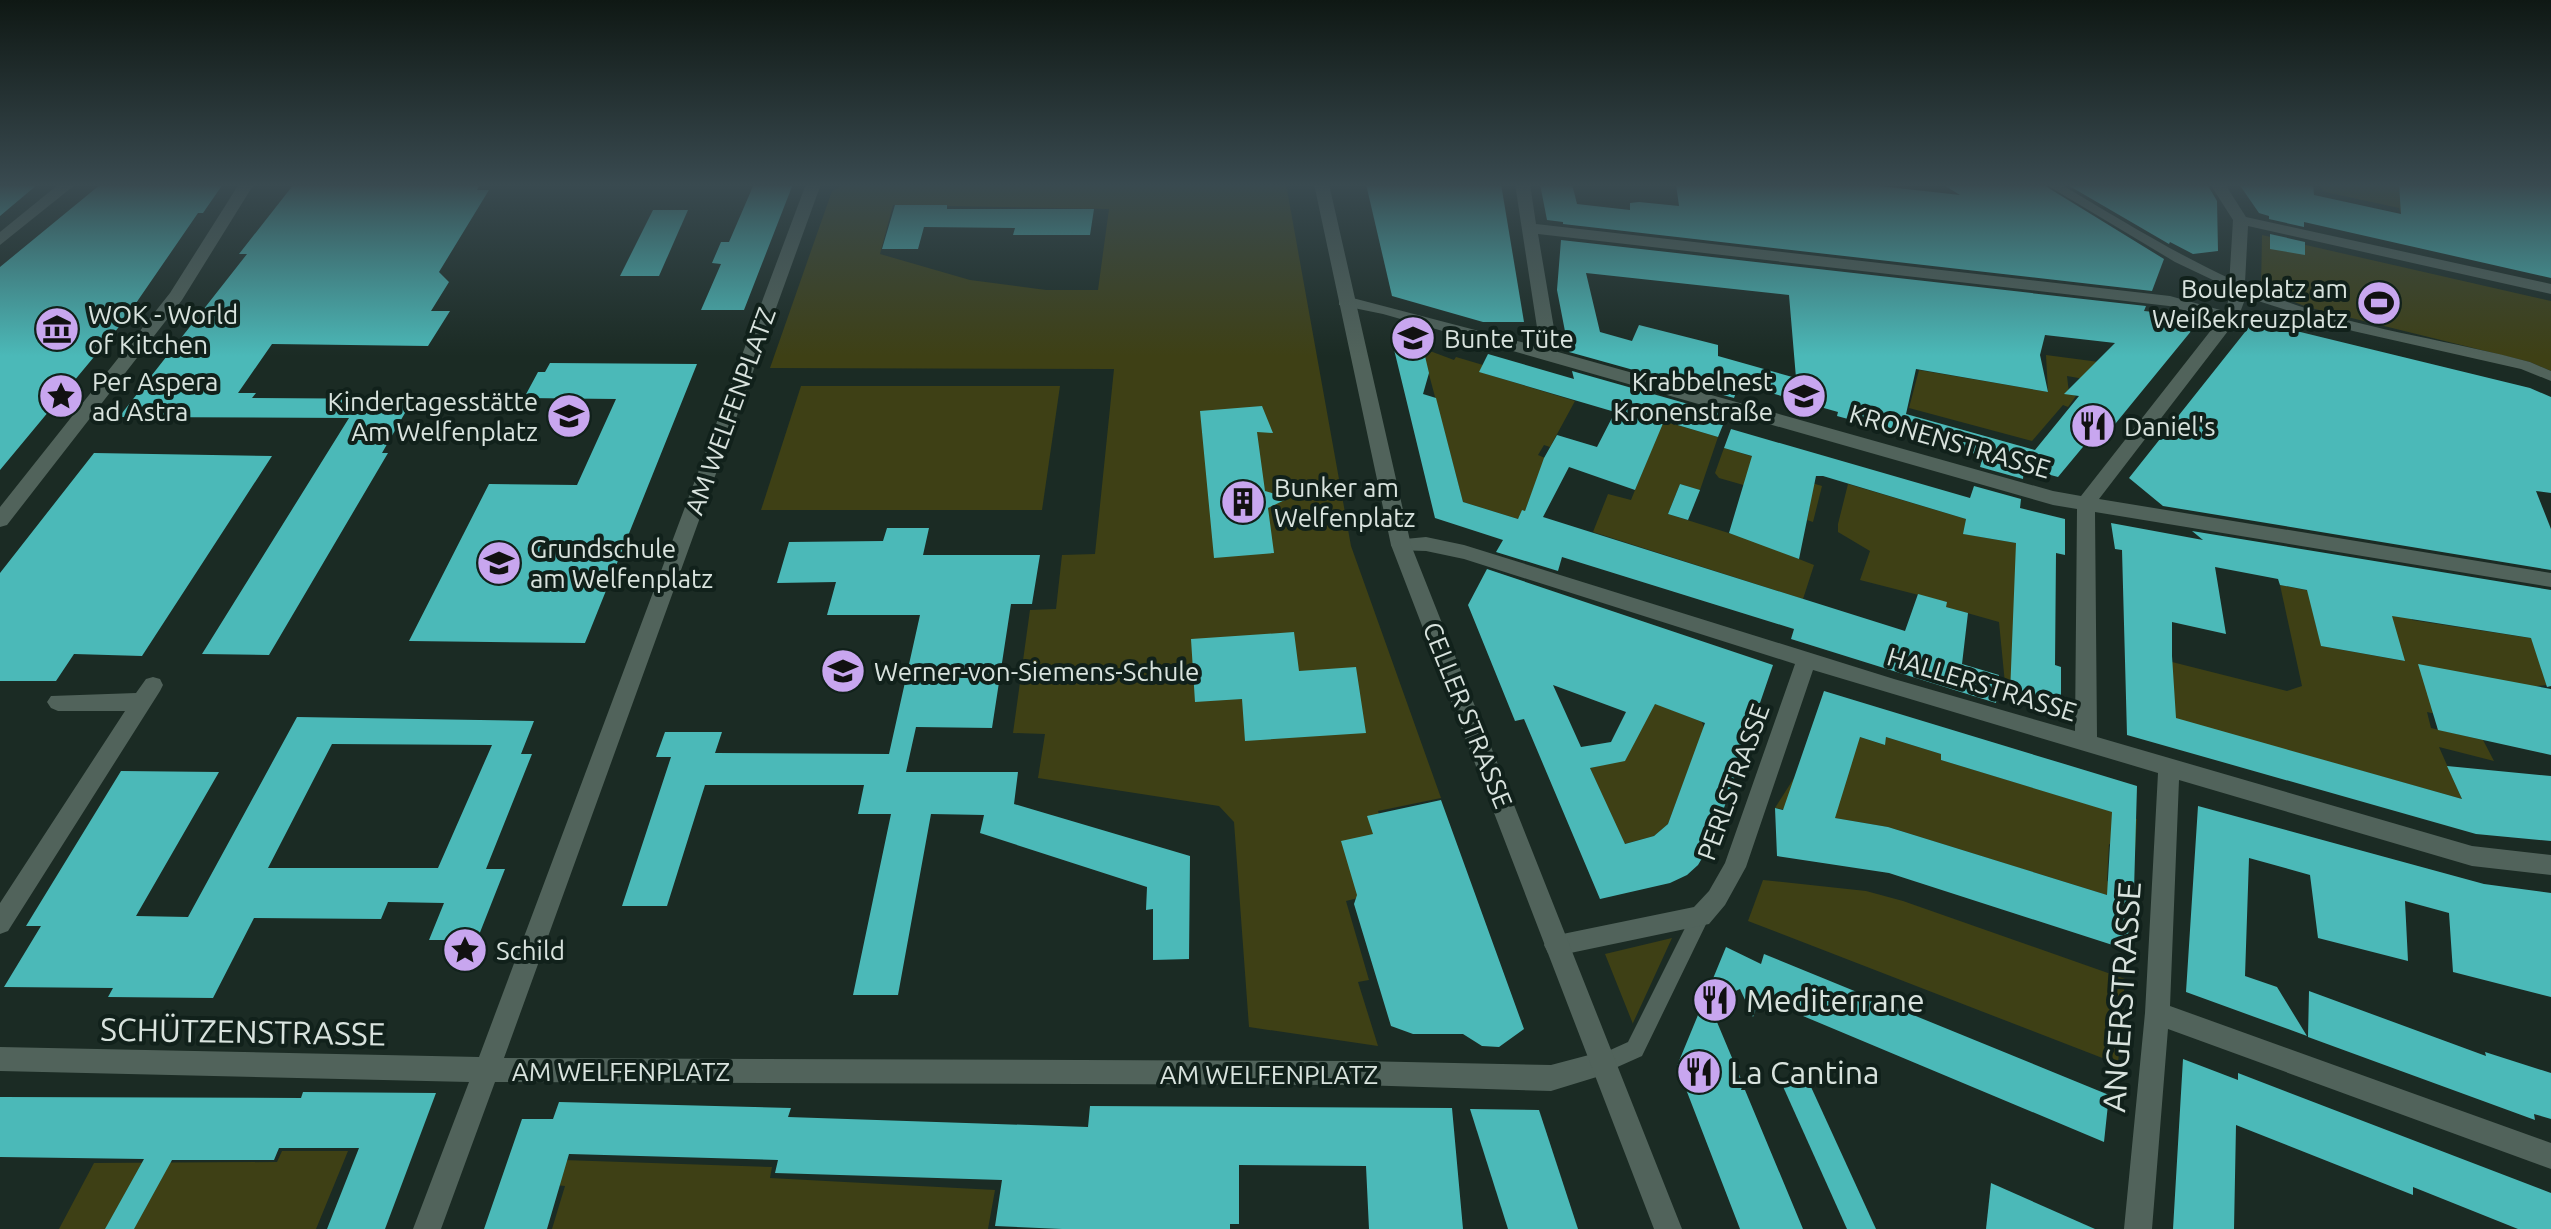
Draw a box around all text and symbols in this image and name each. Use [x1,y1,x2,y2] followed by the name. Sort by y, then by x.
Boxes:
[2152,274,2348,333] place label: Bouleplatz am Weißekreuzplatz
[2355,279,2403,327] sports icon: Bouleplatz am Weißekreuzplatz
[88,300,238,359] place label: WOK - World of Kitchen
[679,303,781,519] street label: AM WELFENPLATZ
[33,305,81,353] museum icon: WOK - World of Kitchen
[1389,314,1437,362] school or university icon: Bunte Tüte
[1444,324,1574,353] place label: Bunte Tüte
[92,367,218,426] place label: Per Aspera ad Astra
[1613,367,1773,426] place label: Krabbelnest Kronenstraße
[37,372,85,420] place icon: Per Aspera ad Astra
[1780,372,1828,420] school or university icon: Krabbelnest Kronenstraße
[327,387,538,446] place label: Kindertagesstätte Am Welfenplatz
[545,392,593,440] school or university icon: Kindertagesstätte Am Welfenplatz
[1846,398,2054,484] street label: KRONENSTRASSE
[2069,402,2117,450] restaurant icon: Daniel's
[2124,412,2216,441] place label: Daniel's
[1274,473,1416,532] place label: Bunker am Welfenplatz
[1219,478,1267,526] building icon: Bunker am Welfenplatz
[530,534,713,593] place label: Grundschule am Welfenplatz
[475,539,523,587] school or university icon: Grundschule am Welfenplatz
[1417,618,1519,812] street label: CELLER STRASSE
[1884,641,2080,727] street label: HALLERSTRASSE
[819,647,867,695] school or university icon: Werner-von-Siemens-Schule
[874,657,1199,686] place label: Werner-von-Siemens-Schule
[1691,700,1775,864] street label: PERLSTRASSE
[2095,881,2147,1113] street label: ANGERSTRASSE
[441,926,489,974] place icon: Schild
[496,936,565,965] place label: Schild
[1691,976,1739,1024] restaurant icon: Mediterrane
[1746,982,1925,1018] place label: Mediterrane
[100,1011,386,1051] street label: SCHÜTZENSTRASSE
[1675,1048,1723,1096] restaurant icon: La Cantina
[1730,1054,1880,1090] place label: La Cantina
[512,1057,730,1086] street label: AM WELFENPLATZ
[1160,1060,1378,1089] street label: AM WELFENPLATZ

